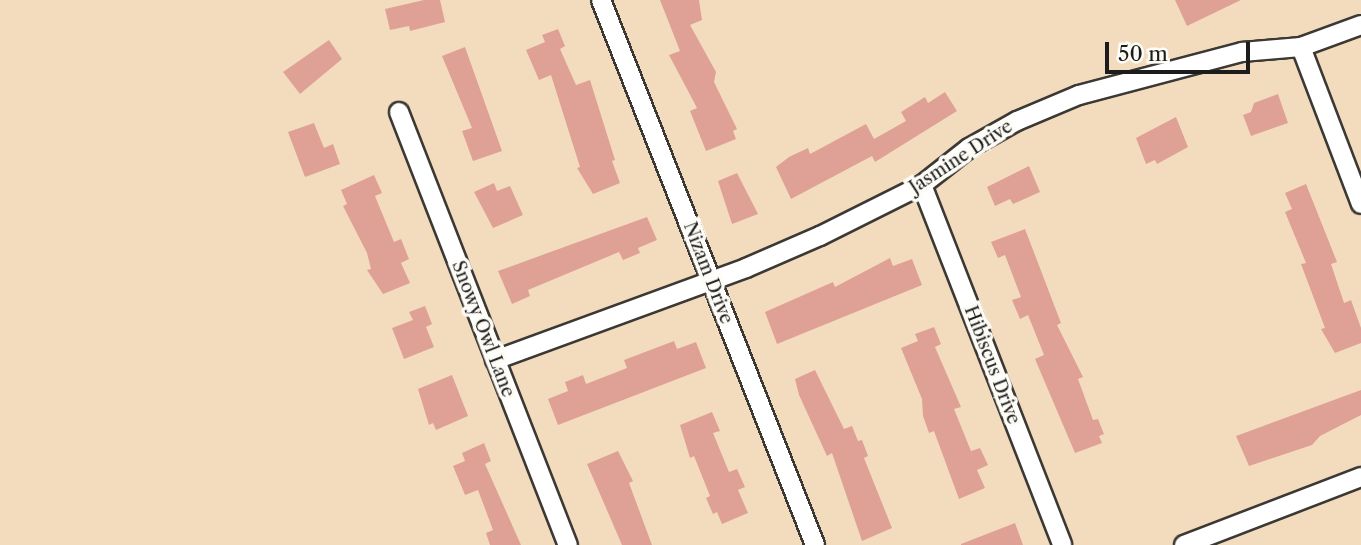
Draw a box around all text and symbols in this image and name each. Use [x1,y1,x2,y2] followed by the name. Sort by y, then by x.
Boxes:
[1109,28,1254,72] scale bar
[1118,41,1168,66] text: 50 m
[905,116,1017,198] street label: Jasmine Drive
[679,219,737,327] street label: Nizam Drive
[447,258,519,400] street label: Snowy Owl Lane
[960,303,1024,427] street label: Hibiscus Drive

